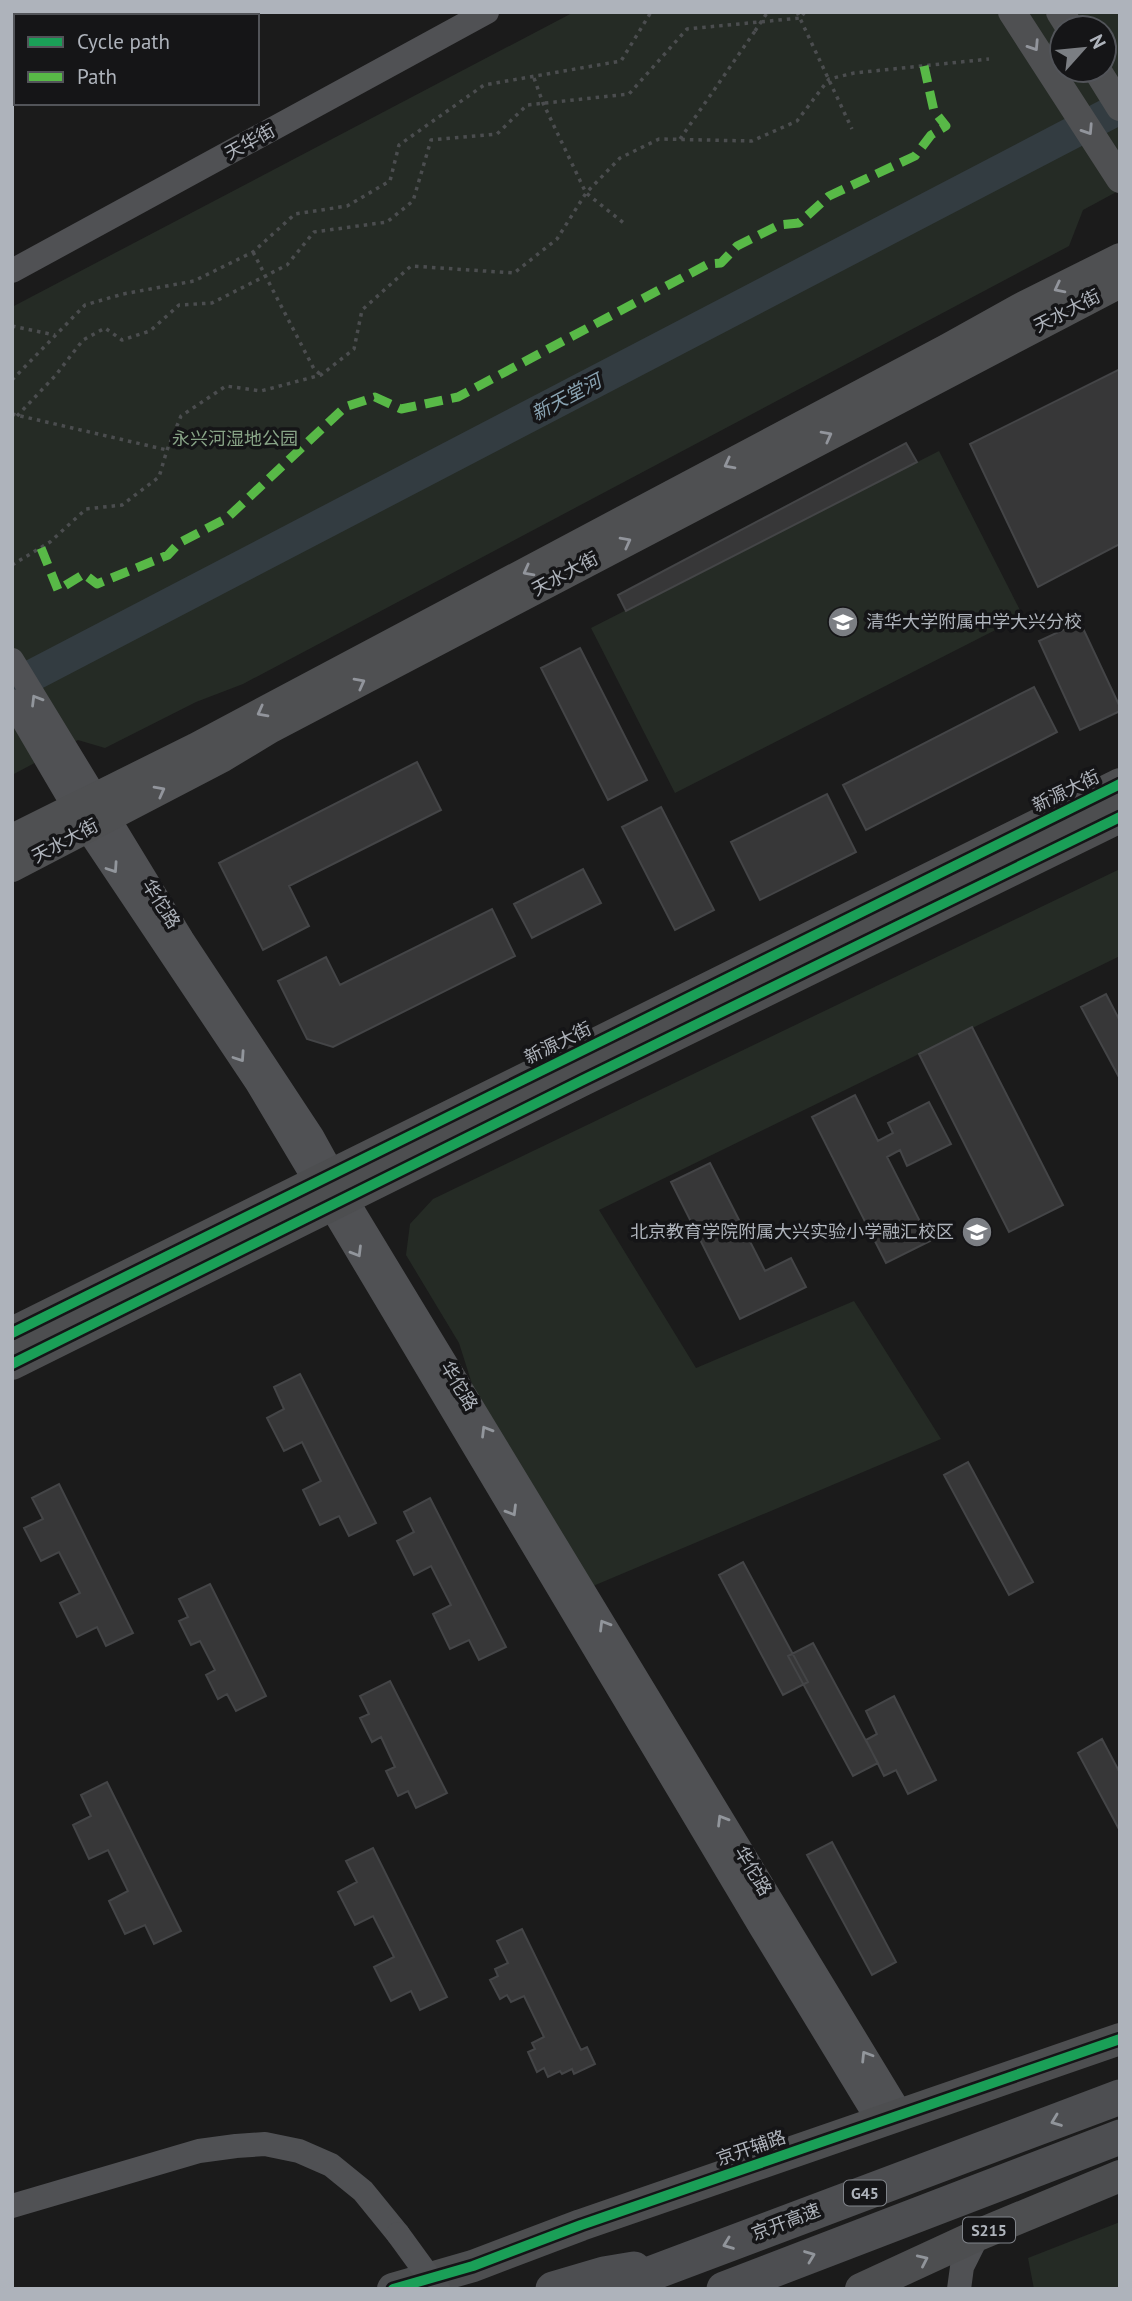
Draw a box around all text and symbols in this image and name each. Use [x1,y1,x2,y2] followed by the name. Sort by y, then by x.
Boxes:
[14,14,259,105] legend
[1048,14,1118,84] north arrow
[77,28,170,55] text: Cycle path
[1085,30,1112,52] text: N
[1026,39,1039,52] one-way arrow
[77,63,117,90] text: Path
[221,118,279,165] street label: 天华街
[1080,122,1093,135] one-way arrow
[1054,280,1066,294] one-way arrow
[1029,284,1104,337] street label: 天水大街
[527,367,609,425] water label: 新天堂河
[172,427,298,450] park label: 永兴河湿地公园
[820,431,832,444] one-way arrow
[723,456,736,469] one-way arrow
[619,537,631,551] one-way arrow
[528,547,602,601] street label: 天水大街
[522,562,535,576] one-way arrow
[826,605,860,639] school or university icon: 清华大学附属中学大兴分校
[866,610,1082,633] place label: 清华大学附属中学大兴分校
[352,677,365,691] one-way arrow
[31,694,44,707] one-way arrow
[256,703,269,717] one-way arrow
[1028,764,1103,817] street label: 新源大街
[152,786,165,800] one-way arrow
[28,814,102,868] street label: 天水大街
[105,861,118,874] one-way arrow
[137,875,185,933] street label: 华佗路
[520,1016,595,1069] street label: 新源大街
[232,1049,244,1062] one-way arrow
[960,1215,994,1249] school or university icon: 北京教育学院附属大兴实验小学融汇校区
[630,1220,954,1243] place label: 北京教育学院附属大兴实验小学融汇校区
[349,1245,362,1258] one-way arrow
[436,1357,483,1415] street label: 华佗路
[482,1425,495,1438] one-way arrow
[503,1503,516,1516] one-way arrow
[600,1620,613,1633] one-way arrow
[718,1814,731,1827] one-way arrow
[730,1842,777,1900] street label: 华佗路
[861,2051,874,2064] one-way arrow
[1050,2112,1062,2126] one-way arrow
[713,2125,789,2170] street label: 京开辅路
[844,2180,886,2206] road number: G45
[748,2198,824,2245] street label: 京开高速
[963,2218,1015,2242] road number: S215
[723,2236,735,2250] one-way arrow
[804,2250,816,2264] one-way arrow
[916,2254,928,2268] one-way arrow

